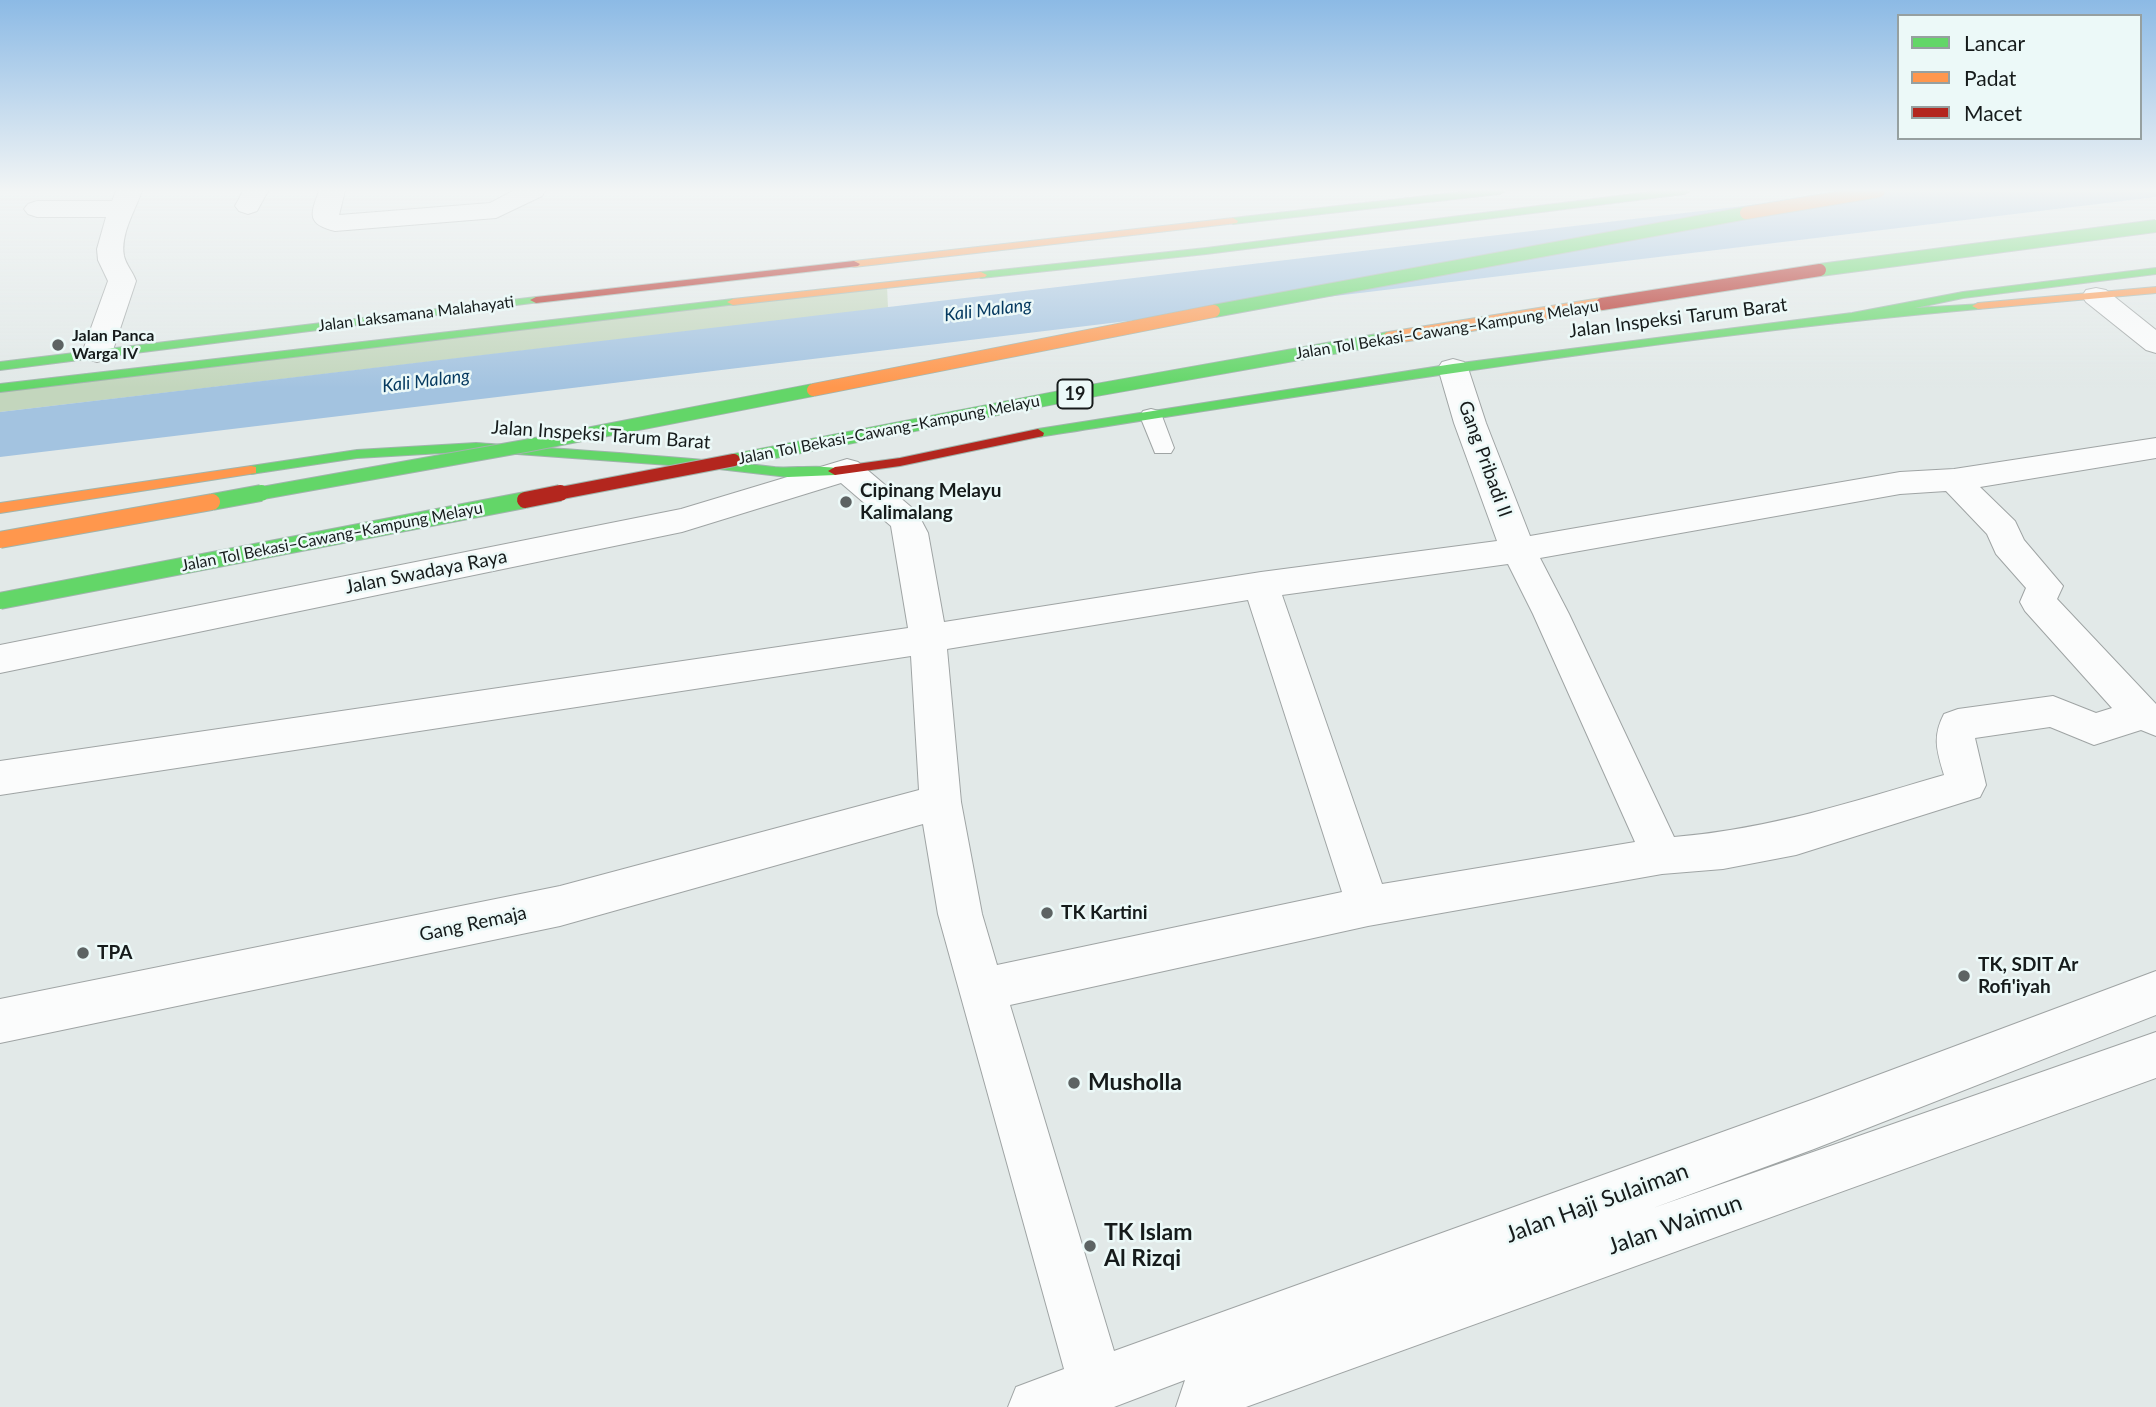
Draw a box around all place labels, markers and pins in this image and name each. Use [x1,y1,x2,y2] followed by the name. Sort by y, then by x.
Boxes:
[72,326,154,364] place label: Jalan Panca Warga IV
[50,337,66,353] marker: Jalan Panca Warga IV
[860,480,1001,524] place label: Cipinang Melayu Kalimalang
[838,494,854,510] marker: Cipinang Melayu Kalimalang
[1061,902,1148,924] place label: TK Kartini
[1039,905,1055,921] marker: TK Kartini
[97,942,132,964] place label: TPA
[75,945,91,961] marker: TPA
[1978,954,2078,998] place label: TK, SDIT Ar Rofi'iyah
[1956,968,1972,984] marker: TK, SDIT Ar Rofi'iyah
[1088,1069,1182,1097] place label: Musholla
[1066,1075,1082,1091] marker: Musholla
[1104,1219,1192,1273] place label: TK Islam Al Rizqi
[1082,1238,1098,1254] marker: TK Islam Al Rizqi

